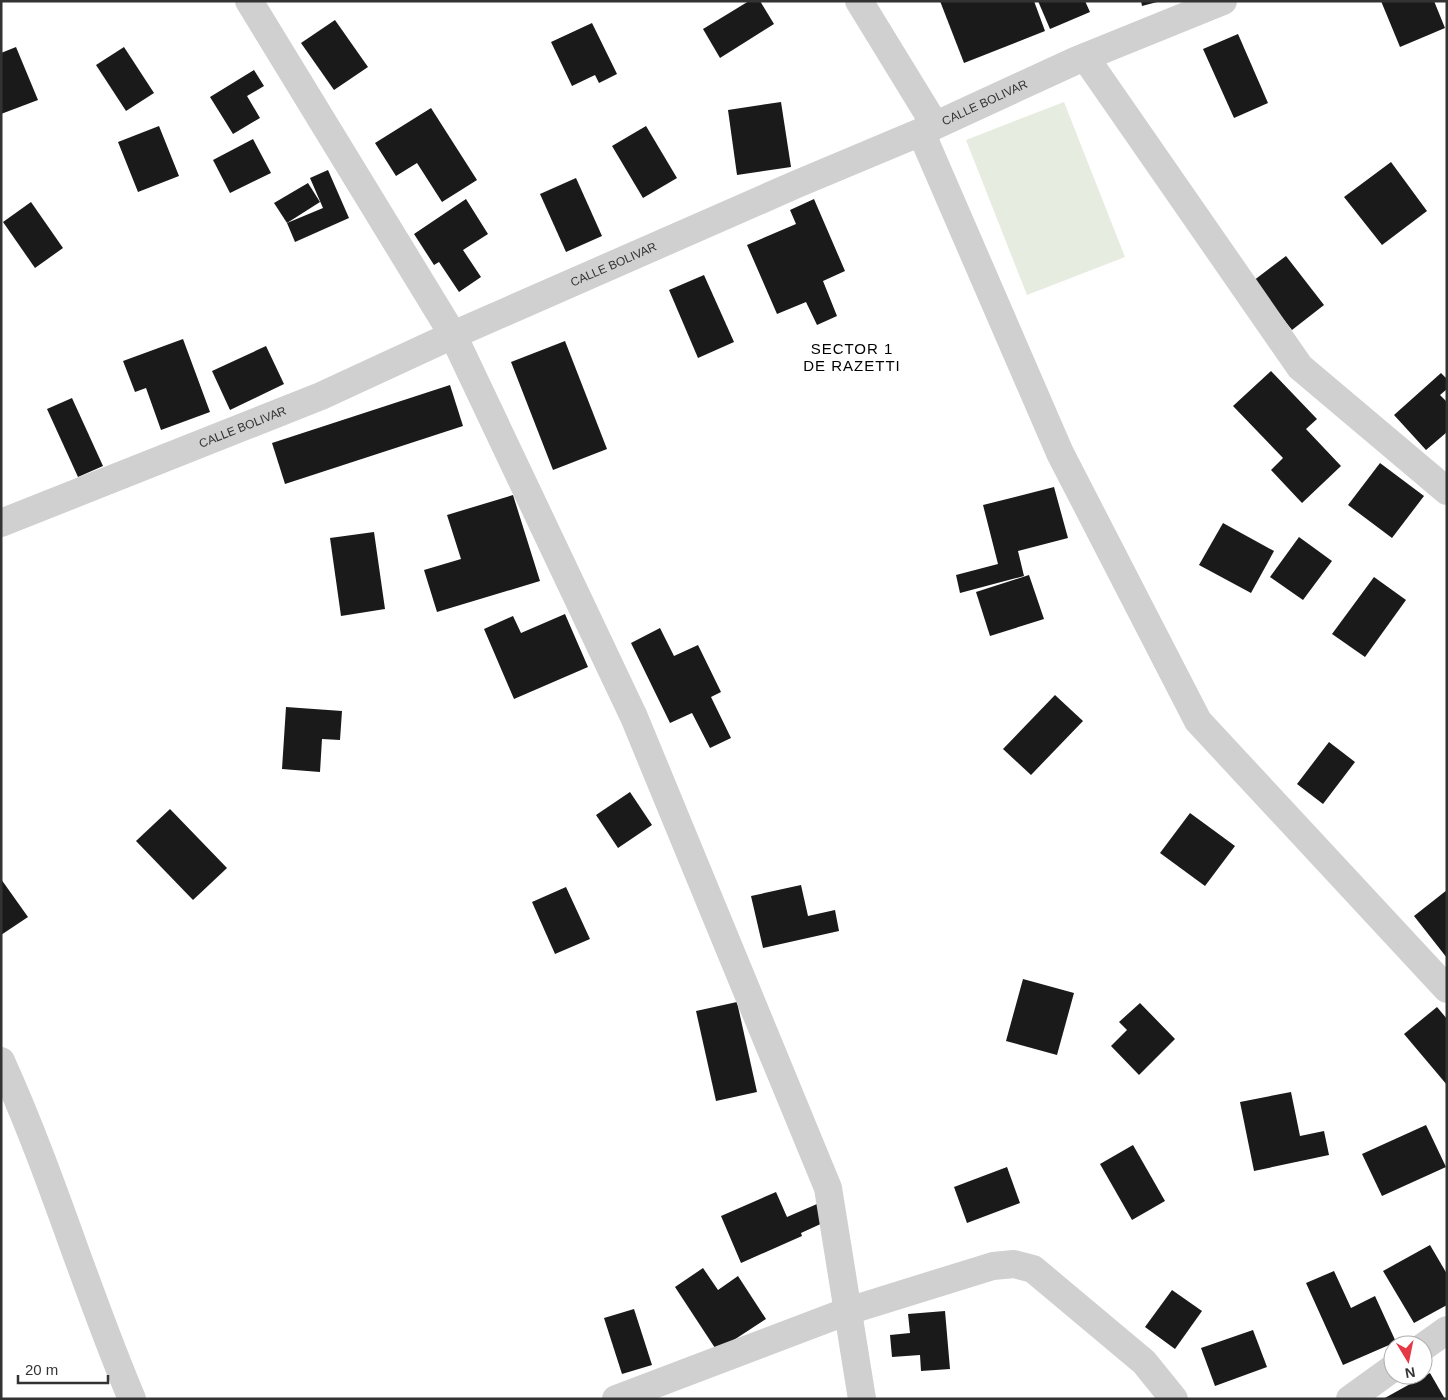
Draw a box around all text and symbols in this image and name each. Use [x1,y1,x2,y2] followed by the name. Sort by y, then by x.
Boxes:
[940,77,1030,128] street label: CALLE BOLIVAR
[568,239,659,290] street label: CALLE BOLIVAR
[803,340,901,374] district label: SECTOR 1 DE RAZETTI
[197,403,289,451] street label: CALLE BOLIVAR
[1383,1335,1433,1385] north arrow
[18,1352,108,1384] scale bar
[25,1361,58,1378] text: 20 m
[1404,1364,1417,1382] text: N

